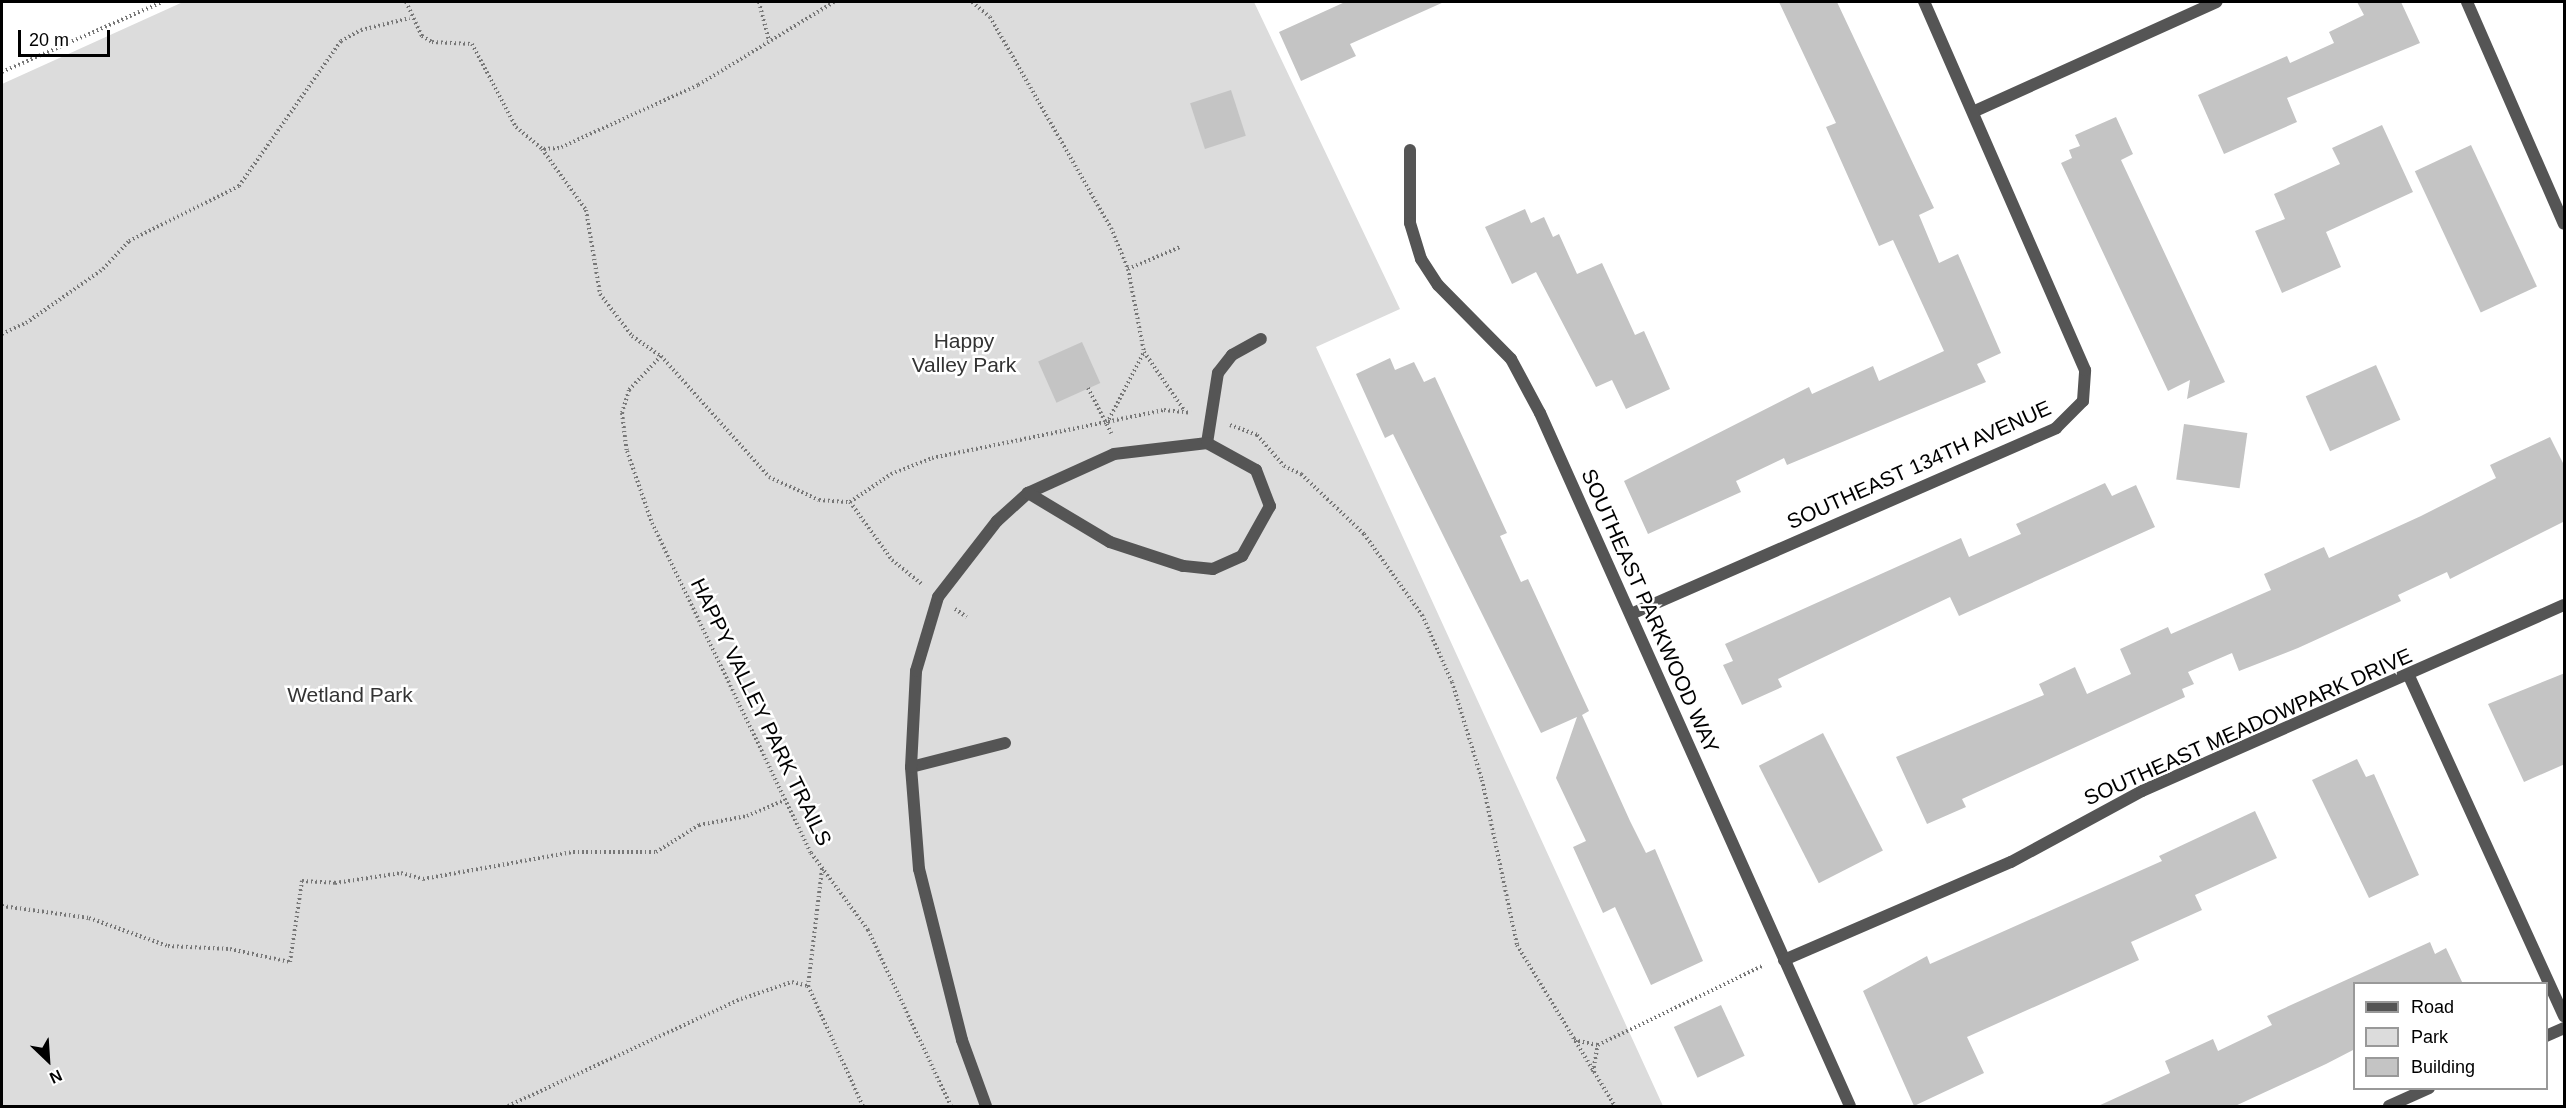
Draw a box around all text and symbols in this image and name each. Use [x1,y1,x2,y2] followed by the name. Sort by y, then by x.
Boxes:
[21,18,112,56] scale bar
[29,30,69,50] text: 20 m
[912,328,1016,378] park label: Happy Valley Park
[1782,395,2056,535] street label: SOUTHEAST 134TH AVENUE
[1576,465,1724,757] street label: SOUTHEAST PARKWOOD WAY
[685,574,837,850] street label: HAPPY VALLEY PARK TRAILS
[2080,643,2416,811] street label: SOUTHEAST MEADOWPARK DRIVE
[287,682,413,708] park label: Wetland Park
[2353,982,2548,1090] legend
[2411,997,2454,1017] text: Road
[2411,1027,2448,1047] text: Park
[18,1030,78,1090] north arrow
[2411,1057,2475,1077] text: Building
[47,1067,65,1087] text: N

